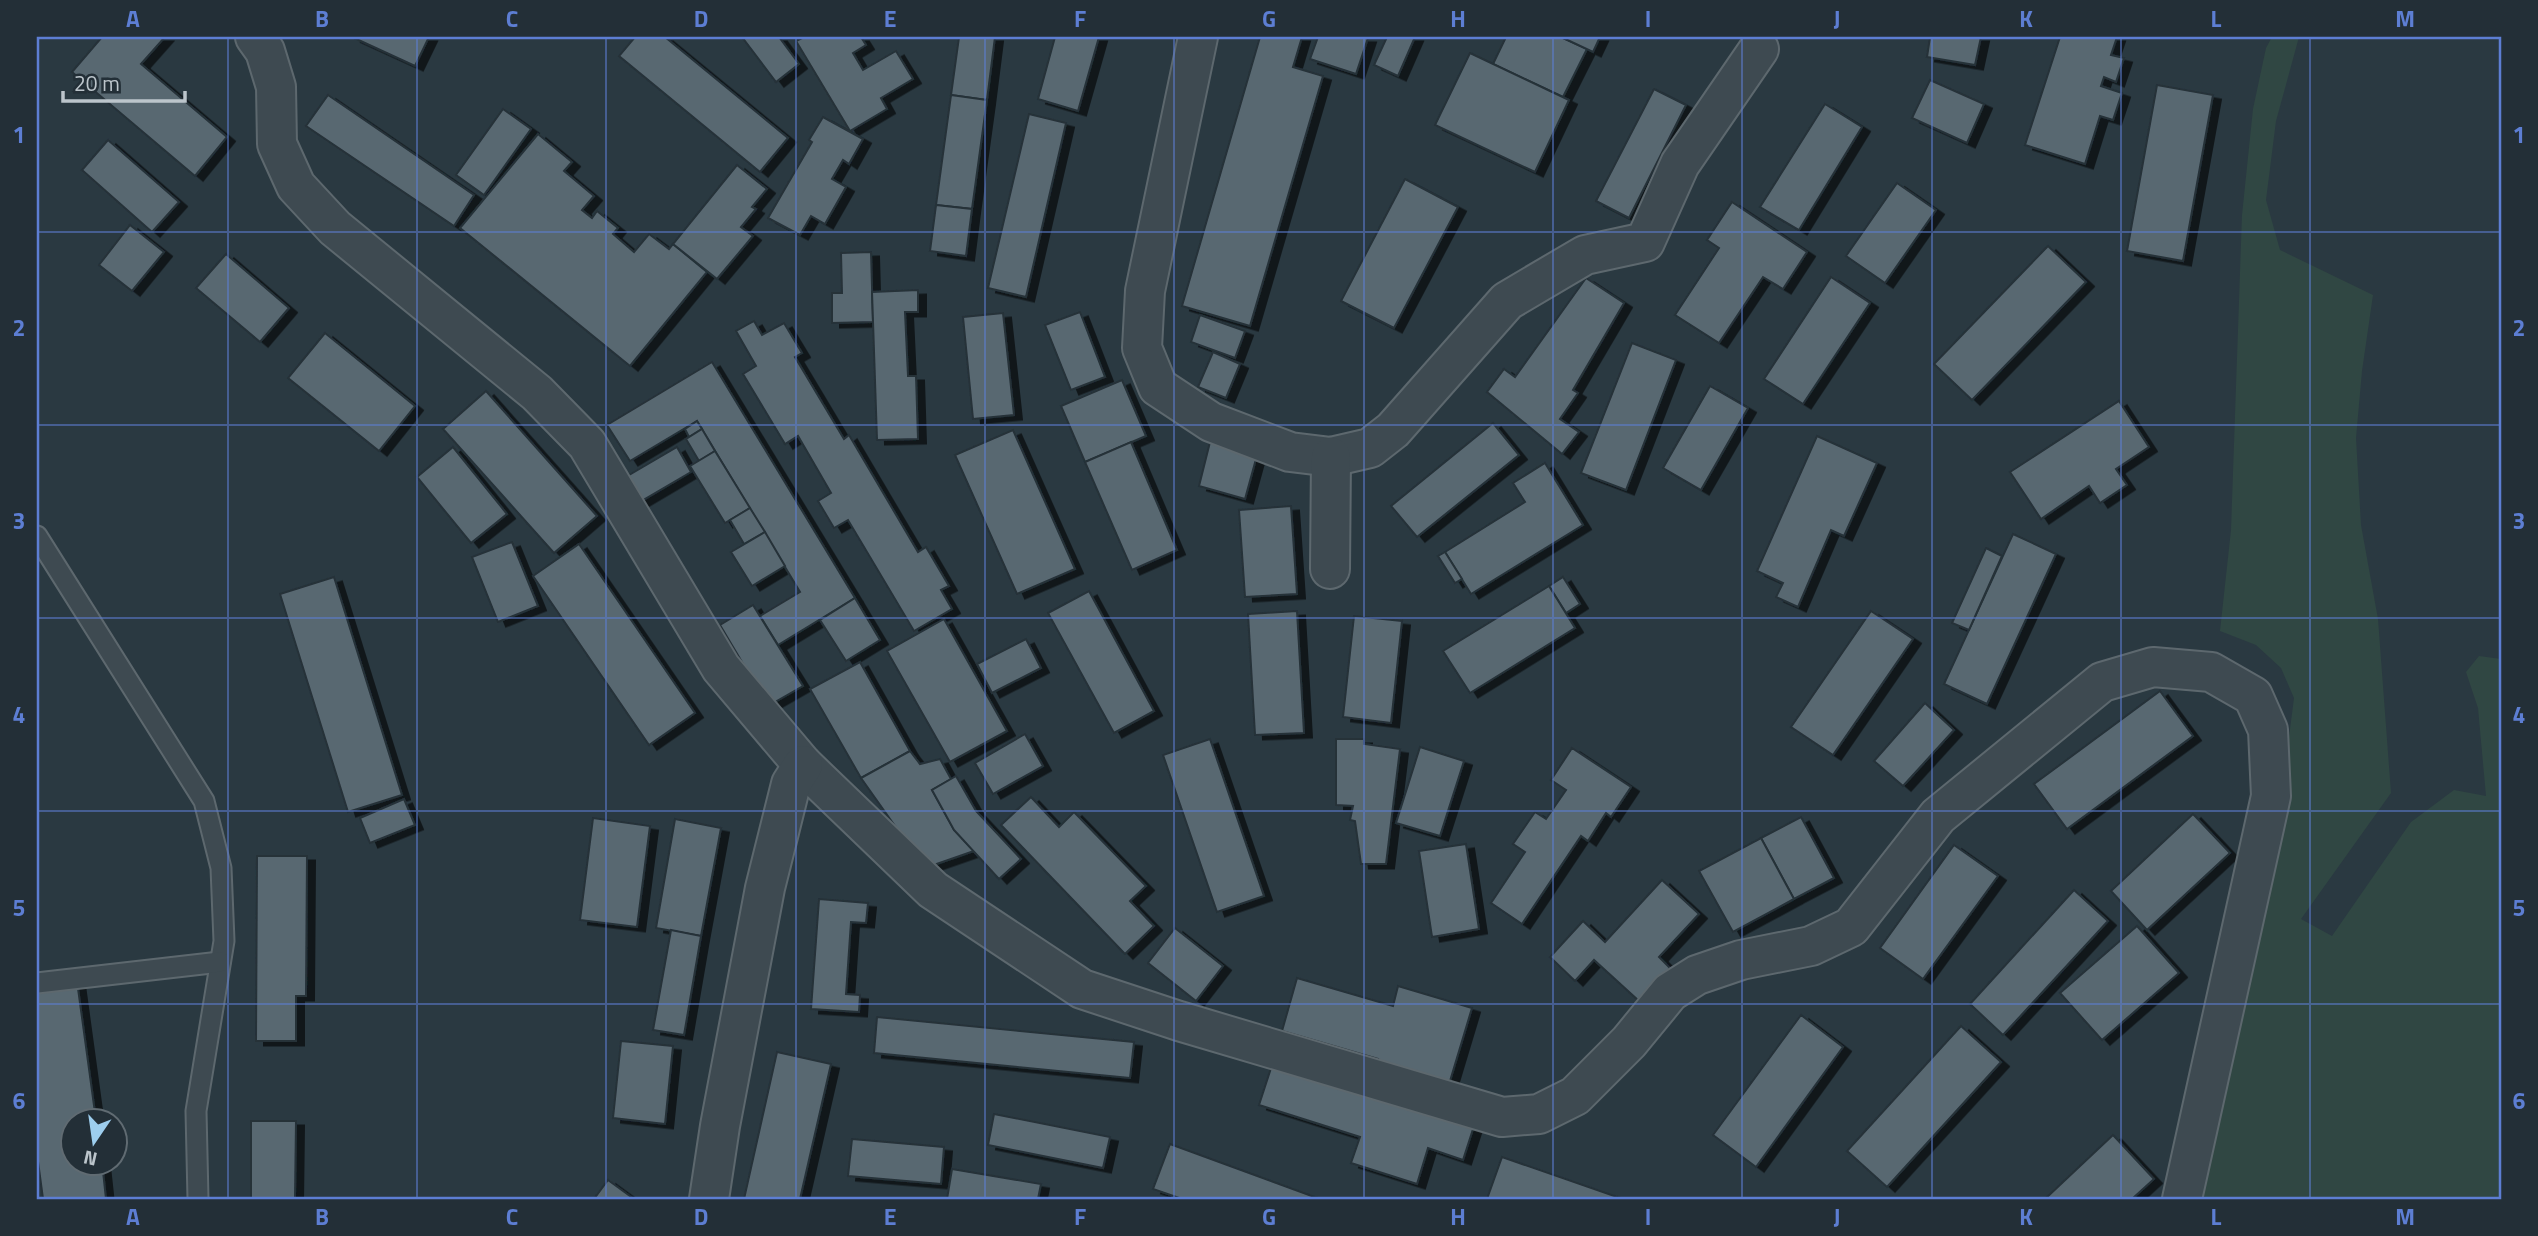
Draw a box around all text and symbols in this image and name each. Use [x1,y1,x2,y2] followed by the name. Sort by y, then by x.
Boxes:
[126,1,140,36] text: A
[315,1,329,36] text: B
[506,1,518,36] text: C
[694,1,708,36] text: D
[884,1,896,36] text: E
[1074,1,1086,36] text: F
[1262,1,1276,36] text: G
[1450,1,1466,36] text: H
[1645,1,1651,36] text: I
[1834,1,1840,36] text: J
[2019,1,2033,36] text: K
[2211,1,2222,36] text: L
[2395,1,2415,36] text: M
[63,60,186,104] scale bar
[74,67,120,99] text: 20 m
[13,117,25,152] text: 1
[2513,117,2525,152] text: 1
[13,310,25,345] text: 2
[2513,310,2525,345] text: 2
[13,503,25,538] text: 3
[2513,503,2525,538] text: 3
[13,697,25,732] text: 4
[2513,697,2525,732] text: 4
[13,890,25,925] text: 5
[2513,890,2525,925] text: 5
[13,1083,26,1118] text: 6
[2513,1083,2526,1118] text: 6
[60,1106,130,1176] north arrow
[80,1143,100,1175] text: N
[126,1199,140,1234] text: A
[315,1199,329,1234] text: B
[506,1199,518,1234] text: C
[694,1199,708,1234] text: D
[884,1199,896,1234] text: E
[1074,1199,1086,1234] text: F
[1262,1199,1276,1234] text: G
[1450,1199,1466,1234] text: H
[1645,1199,1651,1234] text: I
[1834,1199,1840,1234] text: J
[2019,1199,2033,1234] text: K
[2211,1199,2222,1234] text: L
[2395,1199,2415,1234] text: M

